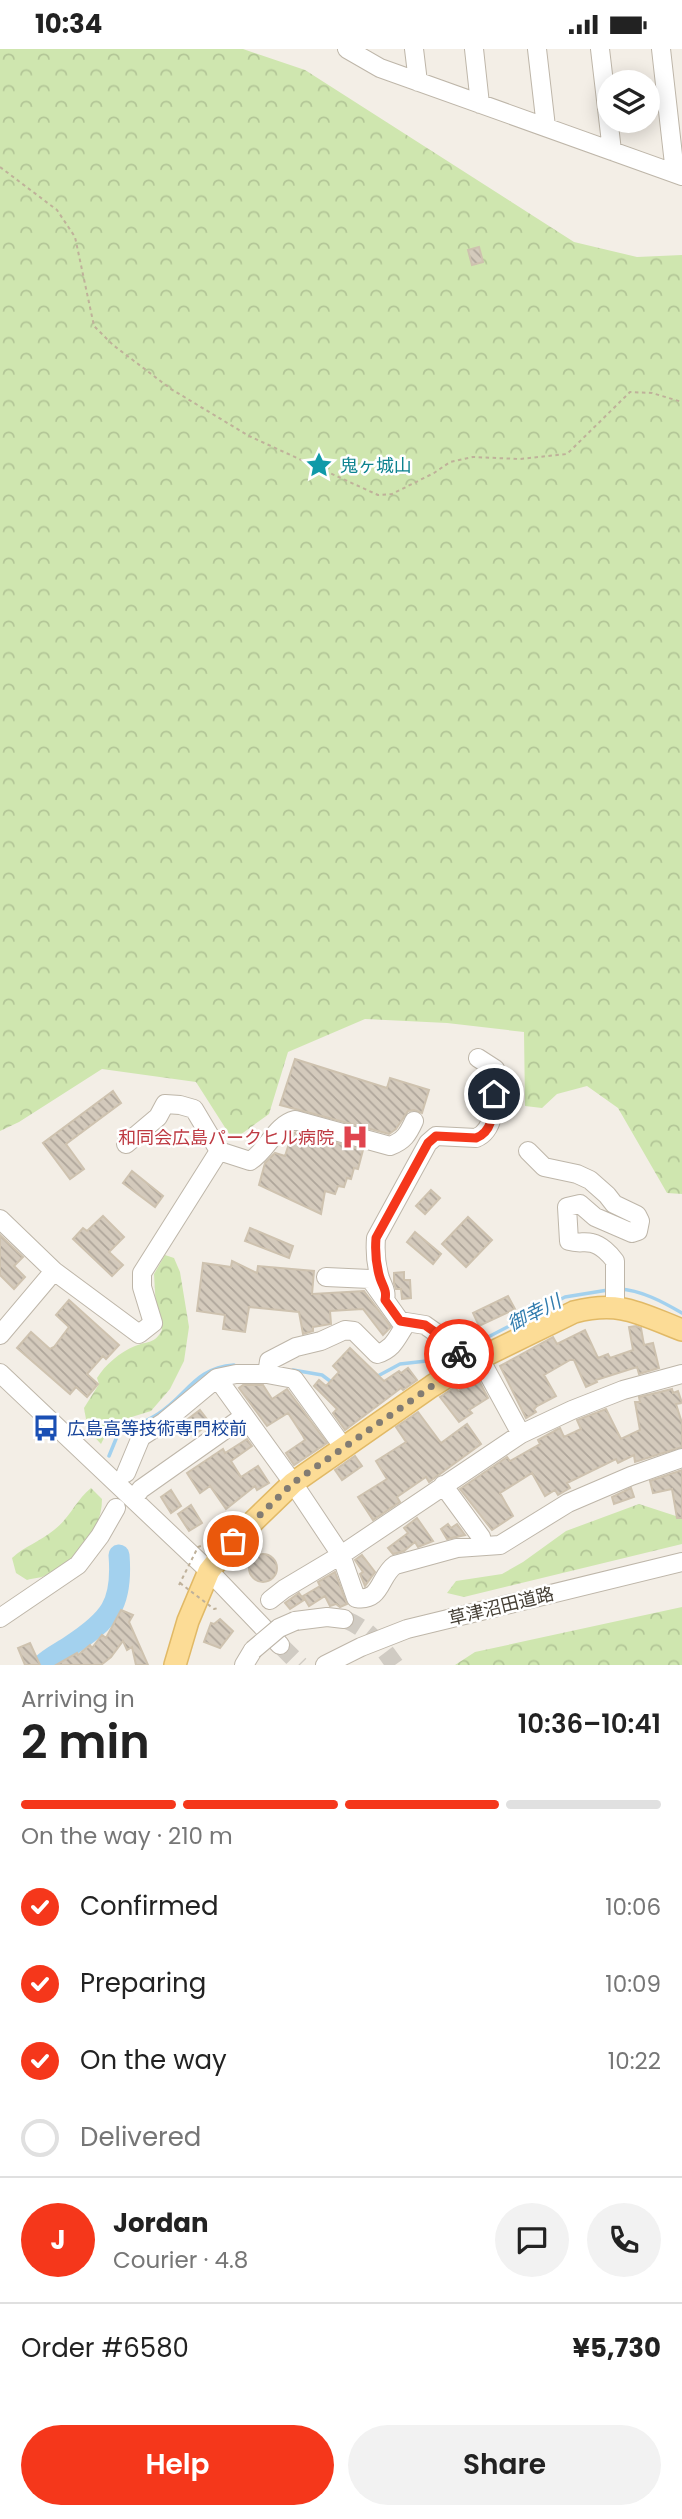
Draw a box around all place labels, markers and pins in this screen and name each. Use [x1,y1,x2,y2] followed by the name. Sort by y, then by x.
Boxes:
[304,450,334,480] place icon: 鬼ヶ城山
[340,453,412,478] place label: 鬼ヶ城山
[464,1064,524,1124] pin
[340,1122,370,1152] hospital icon: 和同会広島パークヒル病院
[118,1125,334,1150] place label: 和同会広島パークヒル病院
[31,1413,61,1443] bus stop icon: 広島高等技術専門校前
[67,1416,247,1441] place label: 広島高等技術専門校前
[203,1511,263,1571] pin

